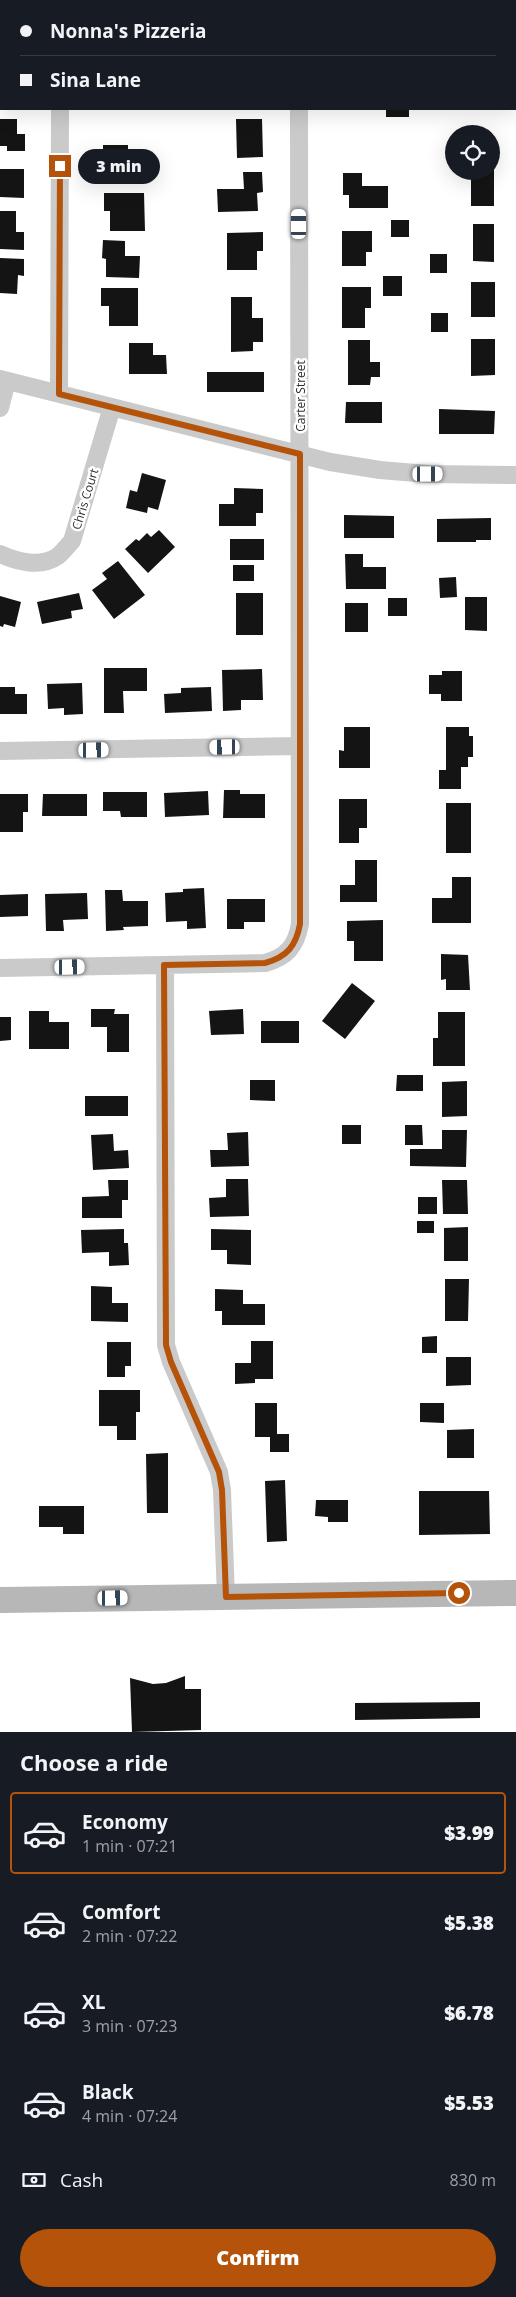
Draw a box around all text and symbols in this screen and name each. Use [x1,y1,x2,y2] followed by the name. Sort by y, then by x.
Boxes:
[50,18,207,44] text: Nonna's Pizzeria
[50,67,141,93] text: Sina Lane
[445,125,500,180] map controls
[445,125,500,180] button: locate
[78,148,160,184] callout: 3 min
[49,155,71,177] route end
[96,155,142,177] text: 3 min
[291,209,306,239] car
[292,360,309,432] street label: Carter Street
[68,466,102,532] street label: Chris Court
[413,467,443,482] car
[209,739,240,755] car
[78,742,109,758] car
[54,959,85,975] car
[448,1582,470,1604] route start
[97,1590,128,1606] car
[20,1747,168,1777] text: Choose a ride
[82,1809,168,1835] text: Economy
[22,1811,67,1856] icon: car
[444,1820,494,1846] text: $3.99
[82,1835,177,1857] text: 1 min · 07:21
[82,1899,161,1925] text: Comfort
[22,1901,67,1946] icon: car
[444,1910,494,1936] text: $5.38
[82,1925,177,1947] text: 2 min · 07:22
[82,1989,105,2015] text: XL
[22,1991,67,2036] icon: car
[444,2000,494,2026] text: $6.78
[82,2015,177,2037] text: 3 min · 07:23
[82,2079,134,2105] text: Black
[22,2081,67,2126] icon: car
[444,2090,494,2116] text: $5.53
[82,2105,177,2127] text: 4 min · 07:24
[20,2166,48,2194] icon: cash
[60,2167,103,2193] text: Cash
[450,2169,496,2191] text: 830 m
[20,2229,496,2287] button: Confirm

